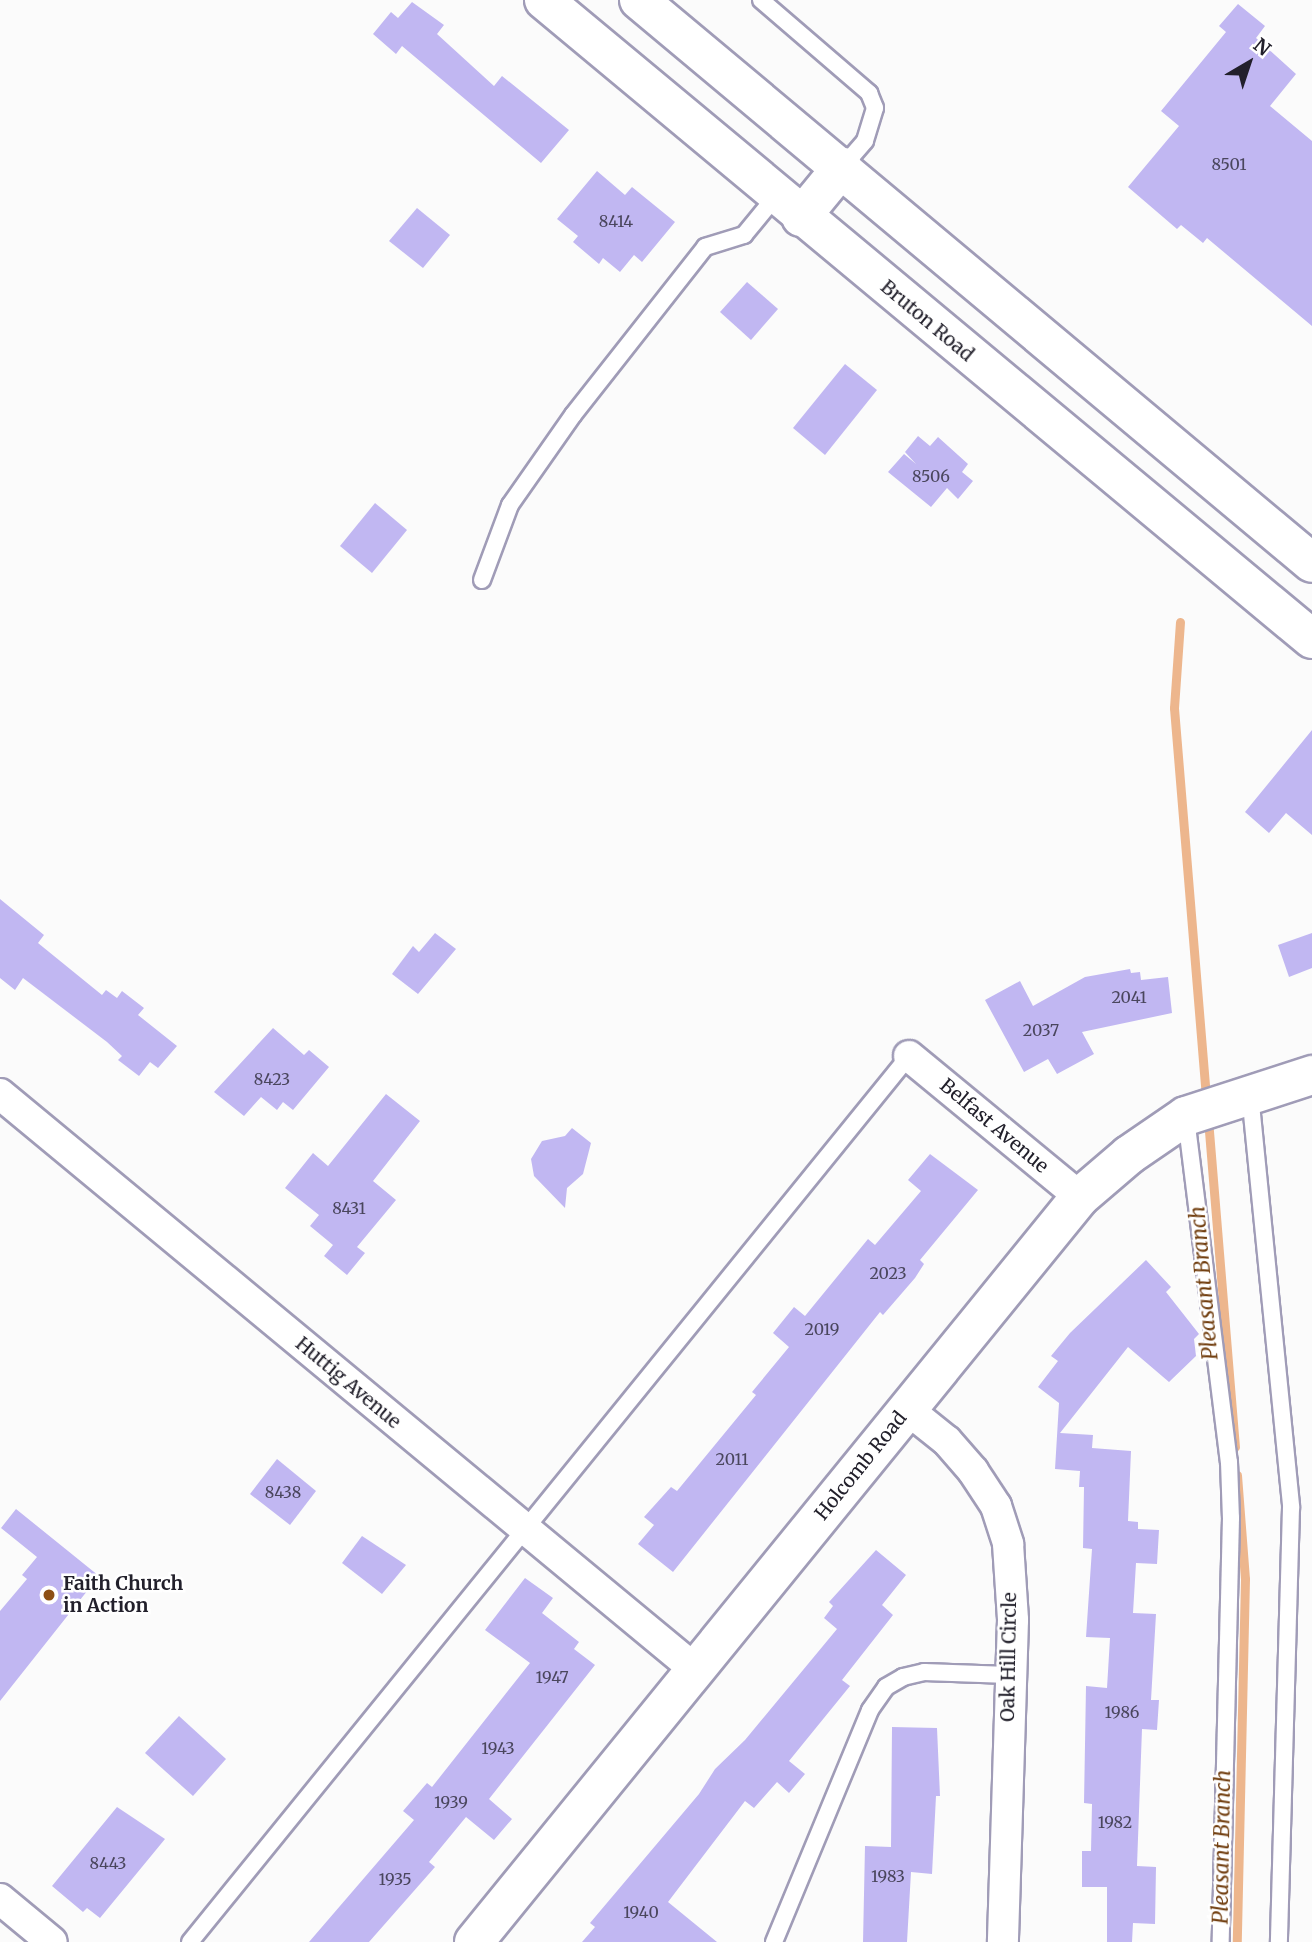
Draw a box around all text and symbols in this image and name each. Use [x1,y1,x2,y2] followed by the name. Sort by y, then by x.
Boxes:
[1214,28,1284,98] north arrow
[1249,33,1276,61] text: N
[1212,154,1246,174] house number: 8501
[599,211,633,231] house number: 8414
[876,276,978,366] street label: Bruton Road
[912,466,950,486] house number: 8506
[1111,987,1147,1007] house number: 2041
[1023,1020,1059,1040] house number: 2037
[254,1069,290,1089] house number: 8423
[935,1074,1053,1178] street label: Belfast Avenue
[332,1198,366,1218] house number: 8431
[1185,1205,1223,1361] water label: Pleasant Branch
[869,1263,907,1283] house number: 2023
[804,1319,840,1339] house number: 2019
[291,1332,405,1434] street label: Huttig Avenue
[810,1407,912,1525] street label: Holcomb Road
[716,1449,748,1469] house number: 2011
[265,1482,301,1502] house number: 8438
[63,1573,183,1617] place label: Faith Church in Action
[41,1587,57,1603] marker: Faith Church in Action
[996,1592,1022,1722] street label: Oak Hill Circle
[535,1667,569,1687] house number: 1947
[1104,1702,1140,1722] house number: 1986
[481,1738,515,1758] house number: 1943
[1208,1770,1236,1924] water label: Pleasant Branch
[434,1792,468,1812] house number: 1939
[1098,1812,1132,1832] house number: 1982
[90,1853,126,1873] house number: 8443
[871,1866,905,1886] house number: 1983
[378,1869,412,1889] house number: 1935
[623,1902,659,1922] house number: 1940

